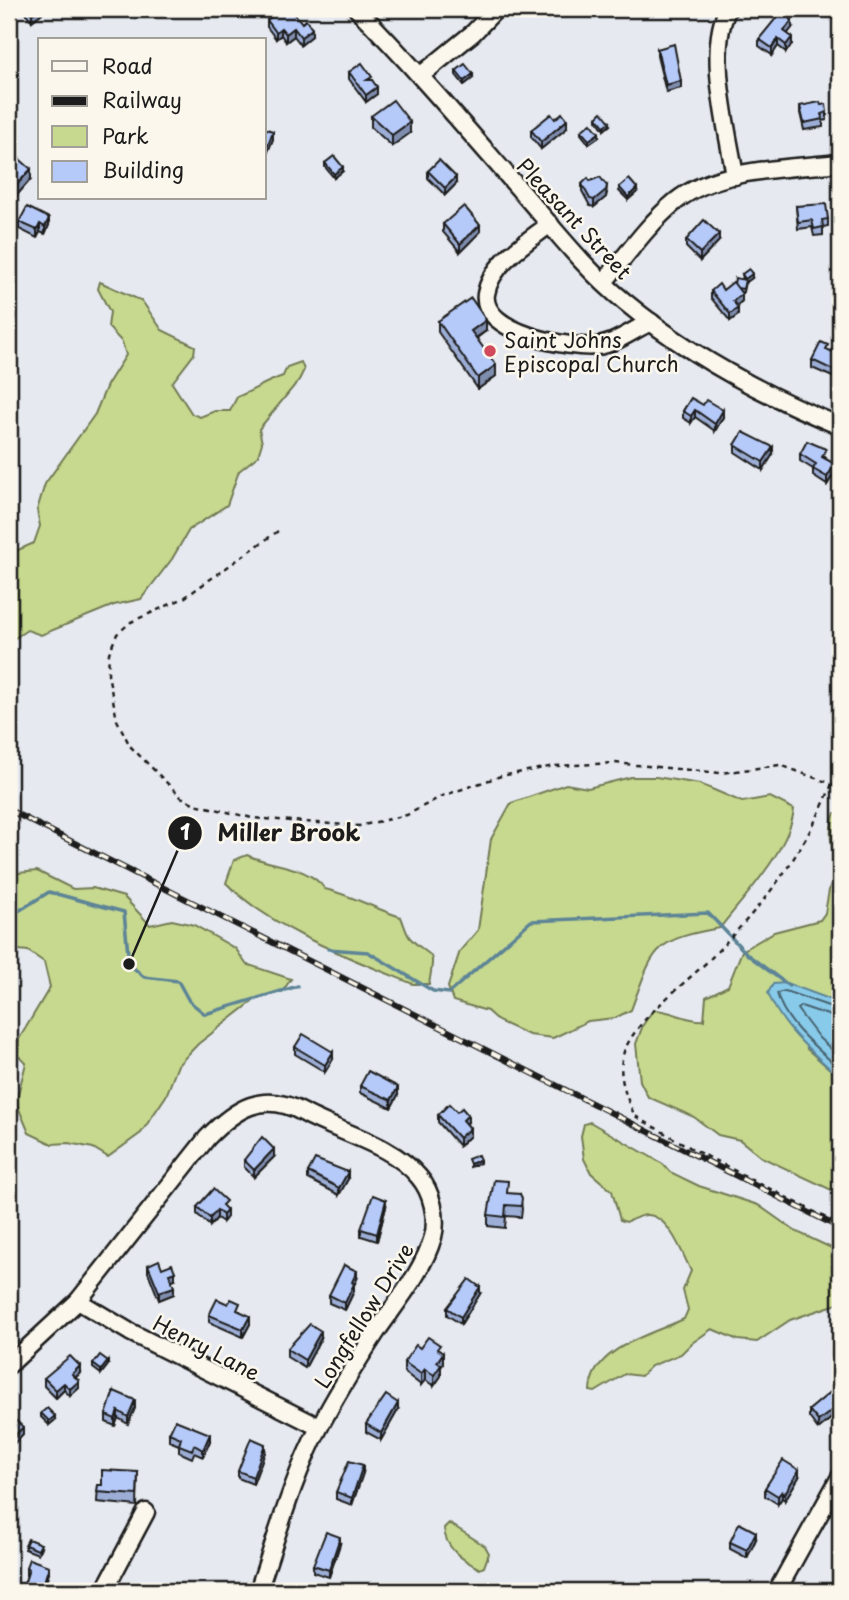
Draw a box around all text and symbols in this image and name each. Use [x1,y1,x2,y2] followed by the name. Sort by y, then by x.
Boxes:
[38,38,266,200] legend
[102,49,153,81] text: Road
[102,83,182,115] text: Railway
[102,119,149,151] text: Park
[510,150,640,286] street label: Pleasant Street
[102,153,184,185] text: Building
[504,323,679,379] place label: Saint Johns Episcopal Church
[482,343,498,359] marker: Saint Johns Episcopal Church
[167,811,375,855] callout: Miller Brook
[218,814,360,849] text: Miller Brook
[180,815,190,847] text: 1
[305,1236,421,1394] street label: Longfellow Drive
[148,1306,266,1388] street label: Henry Lane

